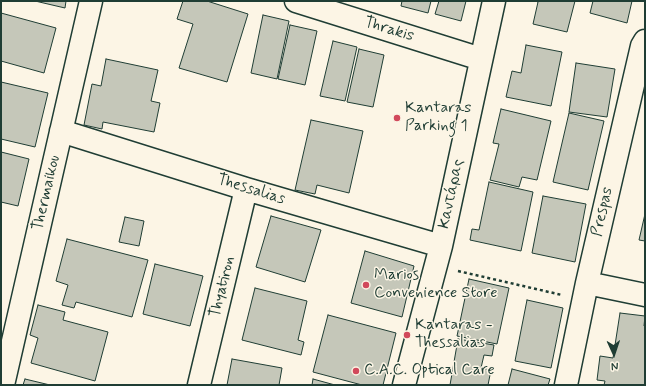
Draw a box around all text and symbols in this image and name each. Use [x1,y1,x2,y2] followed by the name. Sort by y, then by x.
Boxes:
[362,13,416,47] street label: Thrakis
[405,99,471,137] place label: Kantaras Parking 1
[392,113,402,123] marker: Kantaras Parking 1
[29,153,65,233] street label: Thermaikou
[435,157,469,231] street label: Καντάρας
[215,171,287,209] street label: Thessalias
[588,185,618,239] street label: Prespas
[206,254,240,320] street label: Thyatiron
[374,266,497,304] place label: Marios Convenience Store
[361,280,371,290] marker: Marios Convenience Store
[415,316,493,354] place label: Kantaras - Thessalias
[402,330,412,340] marker: Kantaras - Thessalias
[594,334,634,374] north arrow
[611,359,619,373] text: N
[364,361,495,381] place label: C.A.C. Optical Care
[351,366,361,376] marker: C.A.C. Optical Care

